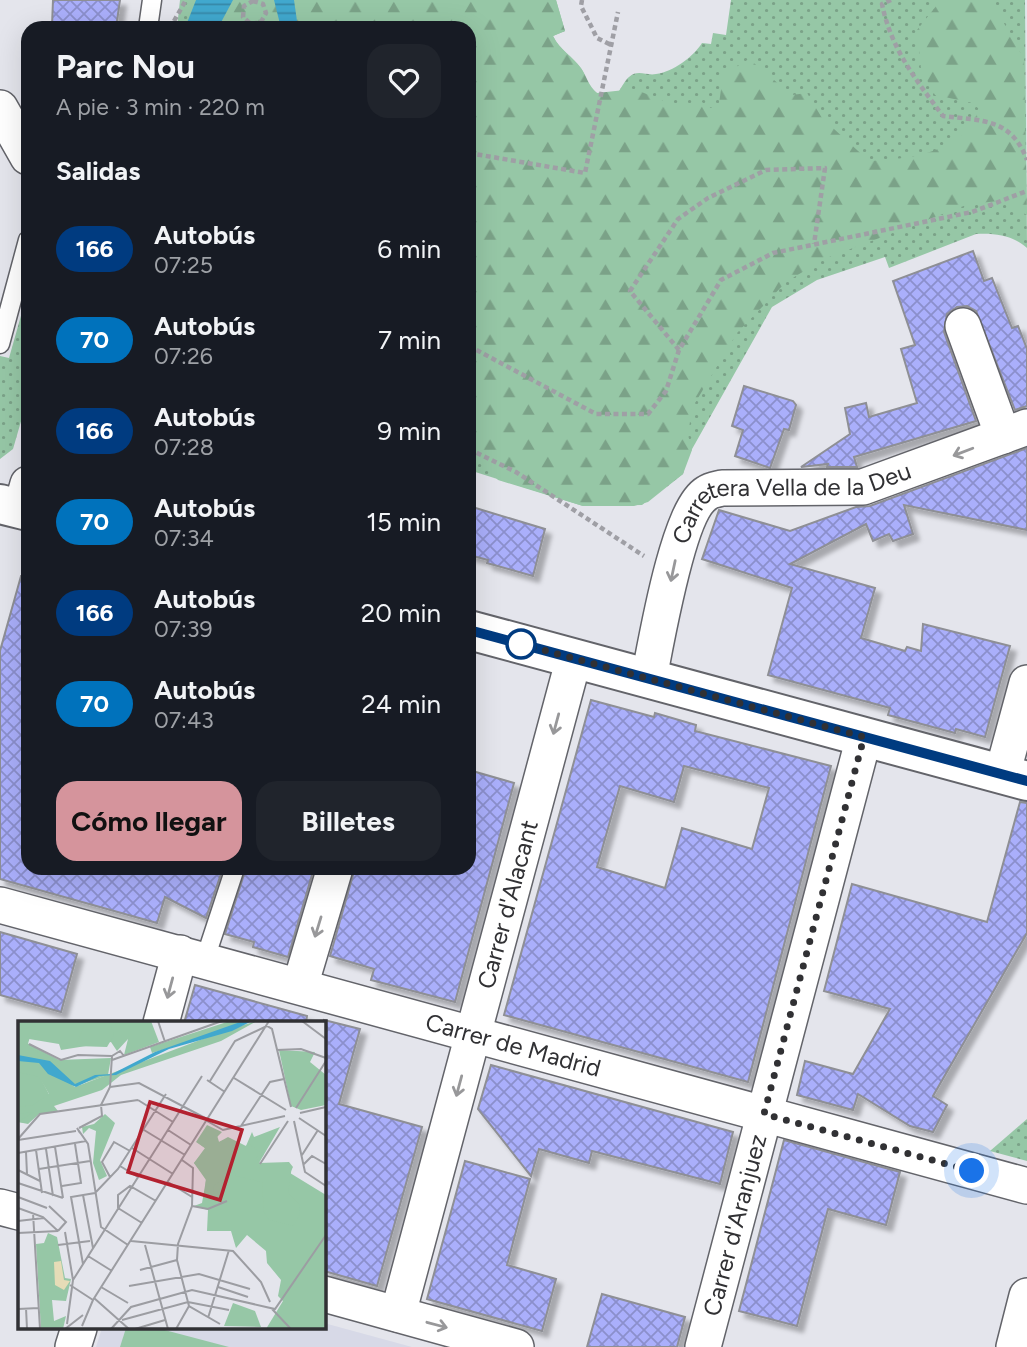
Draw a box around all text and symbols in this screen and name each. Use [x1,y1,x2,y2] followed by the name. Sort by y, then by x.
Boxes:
[367,44,441,118] button: heart
[56,47,195,86] text: Parc Nou
[56,93,265,121] text: A pie · 3 min · 220 m
[56,155,140,187] text: Salidas
[154,219,255,251] text: Autobús
[377,233,441,265] text: 6 min
[76,234,113,263] text: 166
[154,251,213,279] text: 07:25
[154,310,255,342] text: Autobús
[378,324,441,356] text: 7 min
[80,325,109,354] text: 70
[154,342,213,370] text: 07:26
[154,401,255,433] text: Autobús
[377,415,441,447] text: 9 min
[76,416,113,445] text: 166
[154,433,214,461] text: 07:28
[953,446,975,459] one-way arrow
[666,456,915,547] street label: Carretera Vella de la Deu
[154,492,255,524] text: Autobús
[366,506,441,538] text: 15 min
[80,507,109,536] text: 70
[154,524,214,552] text: 07:34
[665,559,679,582] one-way arrow
[154,583,255,615] text: Autobús
[361,597,441,629] text: 20 min
[76,598,113,627] text: 166
[154,615,212,643] text: 07:39
[506,629,536,659] unlabelled marker
[154,674,255,706] text: Autobús
[361,688,441,720] text: 24 min
[80,689,109,718] text: 70
[154,706,214,734] text: 07:43
[549,713,562,735] one-way arrow
[56,781,242,861] button: Cómo llegar
[256,781,441,861] button: Billetes
[471,817,544,992] street label: Carrer d'Alacant
[310,916,323,938] one-way arrow
[163,976,176,999] one-way arrow
[422,1007,604,1083] street label: Carrer de Madrid
[18,1021,326,1330] inset map
[452,1074,465,1097] one-way arrow
[697,1131,773,1319] street label: Carrer d'Aranjuez
[954,1153,989,1188] your location
[425,1319,448,1332] one-way arrow

